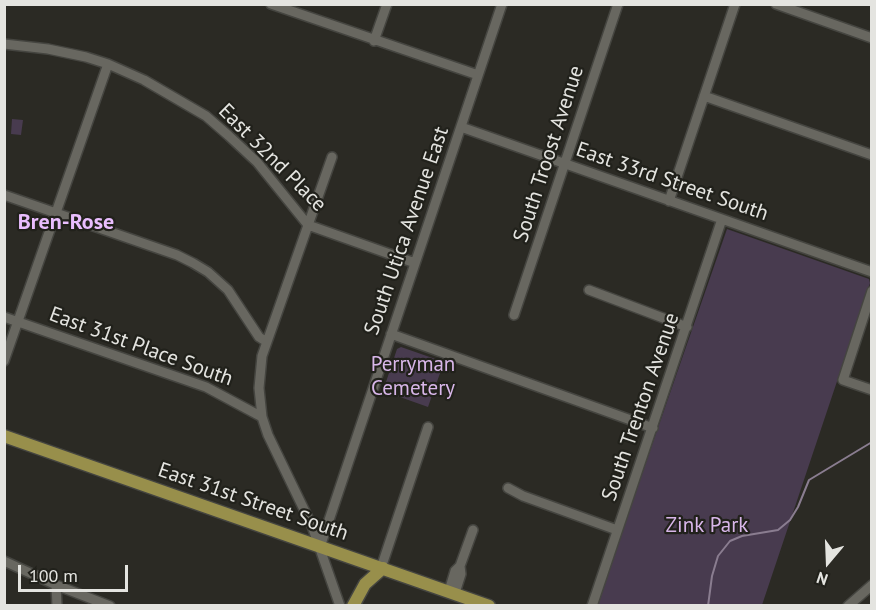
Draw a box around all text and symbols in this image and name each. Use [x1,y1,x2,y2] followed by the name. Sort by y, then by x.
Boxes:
[509,63,589,245] street label: South Troost Avenue
[213,99,331,217] street label: East 32nd Place
[359,124,455,338] street label: South Utica Avenue East
[573,137,771,227] street label: East 33rd Street South
[18,210,114,236] district label: Bren-Rose
[46,302,236,392] street label: East 31st Place South
[597,310,685,504] street label: South Trenton Avenue
[371,352,455,402] park label: Perryman Cemetery
[155,458,351,546] street label: East 31st Street South
[666,513,748,539] park label: Zink Park
[798,532,858,592] north arrow
[21,553,130,591] scale bar
[29,564,78,587] text: 100 m
[814,568,830,590] text: N

